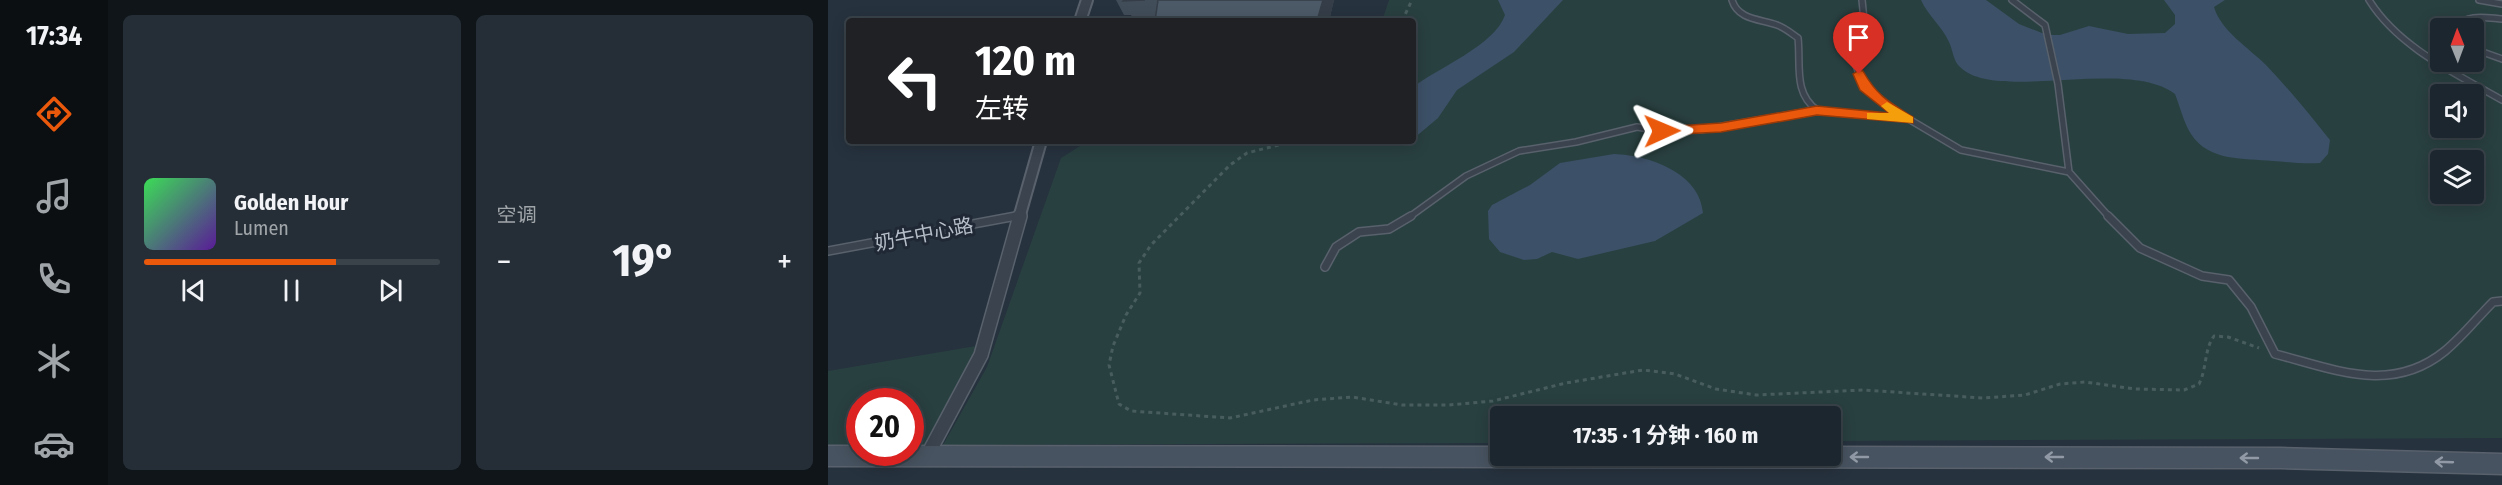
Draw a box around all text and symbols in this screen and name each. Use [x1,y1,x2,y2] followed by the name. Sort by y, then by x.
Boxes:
[1833,12,1884,74] pin
[2430,18,2484,72] north arrow
[2430,18,2484,204] map controls
[26,20,82,52] text: 17:34
[1842,21,1875,54] icon: arrive
[975,36,1076,86] text: 120 m
[876,42,954,120] icon: left
[2430,84,2484,138] button: sound
[33,93,75,135] icon: directions
[975,93,1029,125] text: 左转
[1630,99,1694,163] position arrow
[2430,150,2484,204] button: layers
[33,175,75,217] icon: music
[234,189,348,216] text: Golden Hour
[497,203,537,227] text: 空调
[873,213,975,255] street label: 奶牛中心路
[234,216,289,240] text: Lumen
[612,234,676,288] text: 19°
[497,242,511,282] text: −
[777,242,792,282] text: +
[33,258,75,300] icon: phone
[177,274,210,307] icon: previous
[275,274,308,307] icon: pause
[374,274,407,307] icon: next
[33,340,75,382] icon: climate
[846,388,924,466] speed limit sign: 20
[1573,422,1758,449] text: 17:35 · 1 分钟 · 160 m
[33,423,75,465] icon: car
[1849,451,1869,463] one-way arrow
[2044,451,2064,463] one-way arrow
[2239,452,2259,464] one-way arrow
[2434,456,2454,468] one-way arrow

